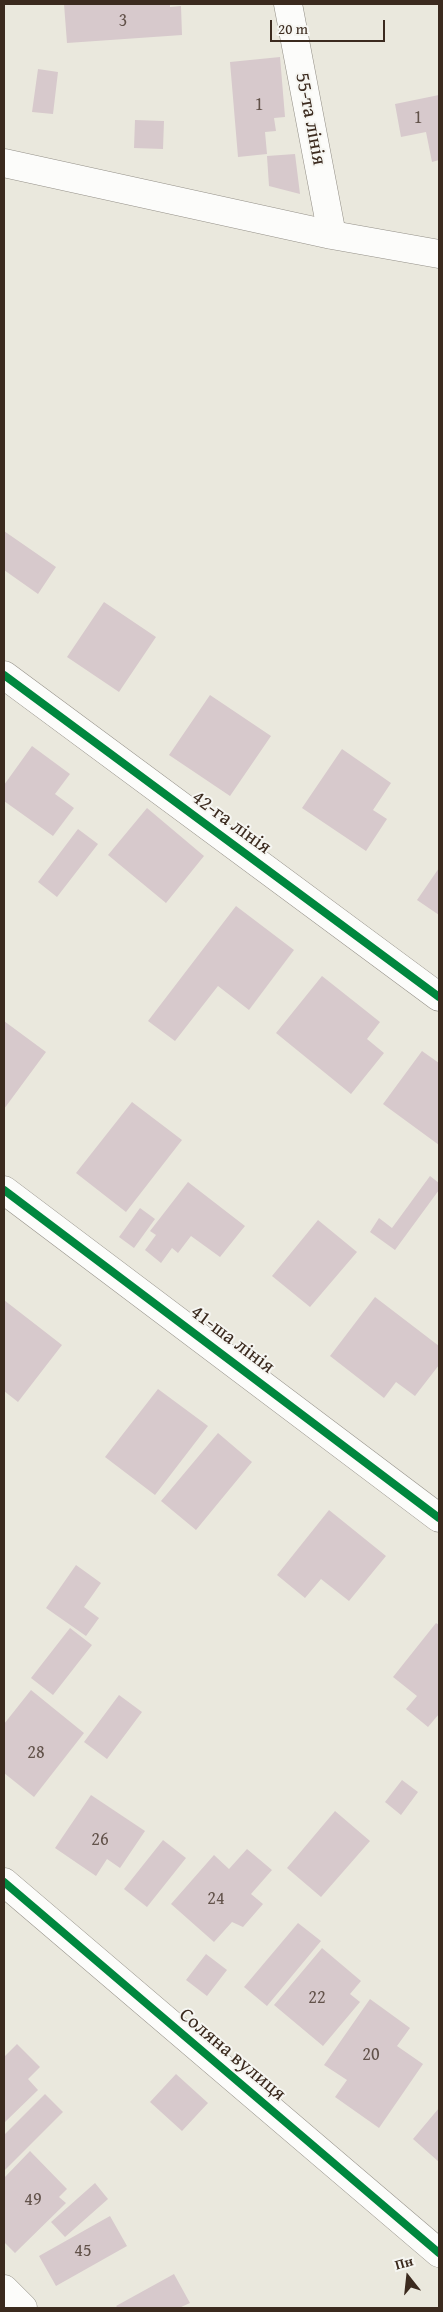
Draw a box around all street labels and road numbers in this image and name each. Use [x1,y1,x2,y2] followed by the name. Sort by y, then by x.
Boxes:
[289,71,331,167] street label: 55-та лінія
[187,786,275,860] street label: 42-га лінія
[185,1301,279,1379] street label: 41-ша лінія
[174,2003,290,2107] street label: Соляна вулиця

